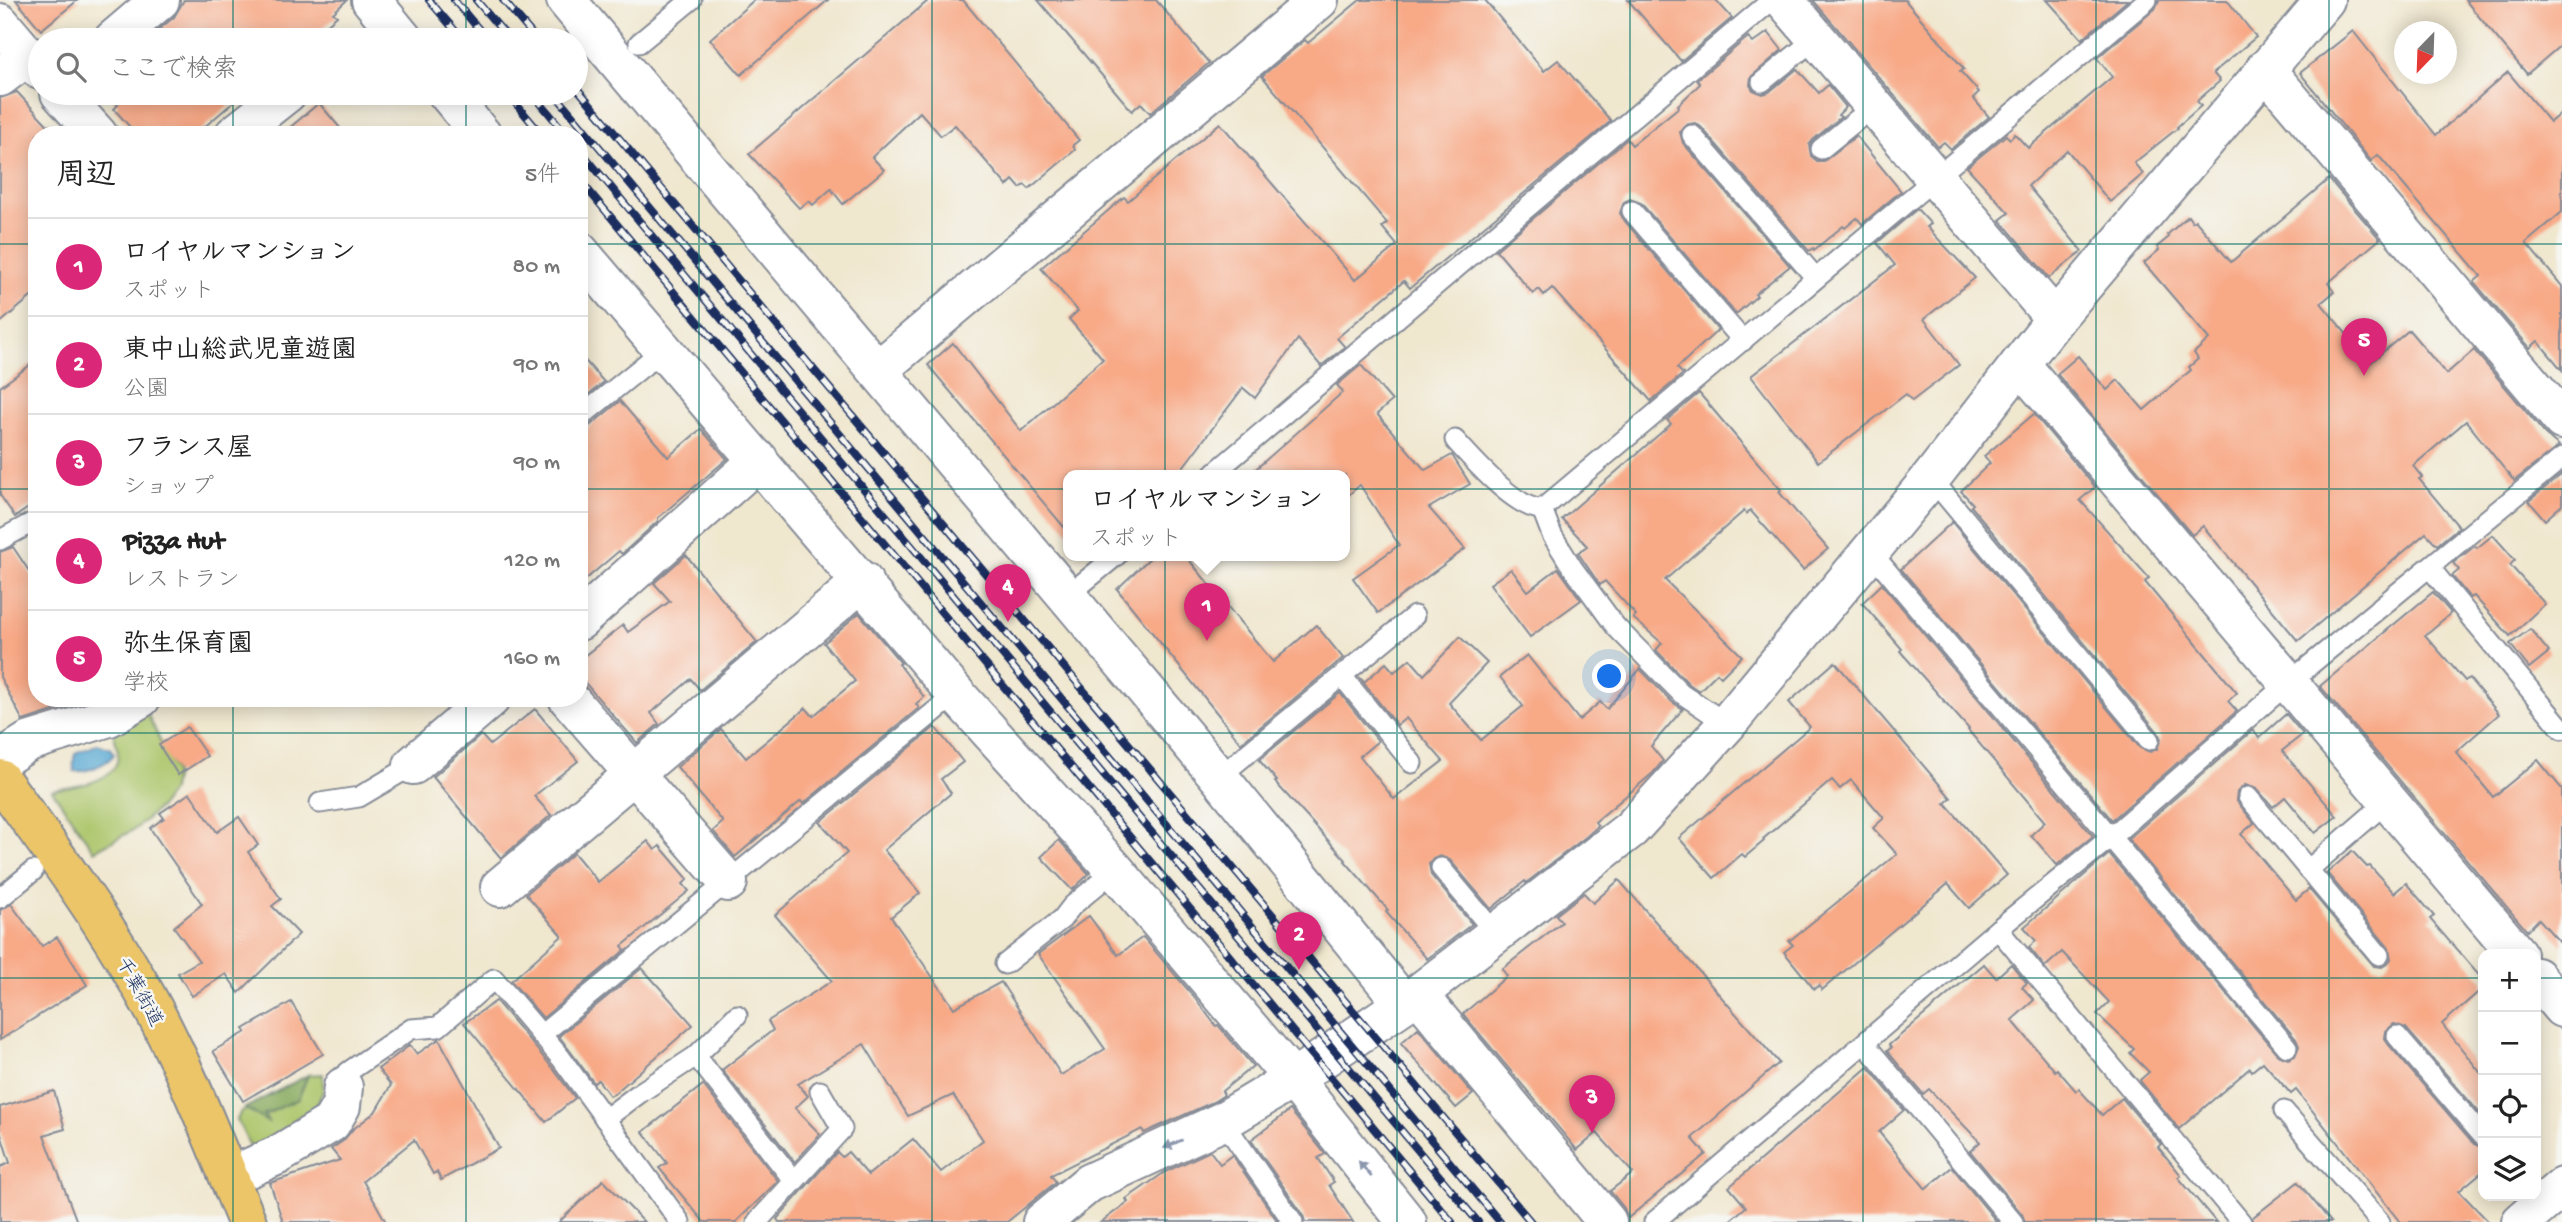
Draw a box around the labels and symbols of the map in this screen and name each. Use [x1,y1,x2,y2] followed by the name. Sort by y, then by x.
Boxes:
[2394,21,2457,84] north arrow
[2341,318,2387,376] pin: 5
[985,564,1031,622] pin: 4
[1184,583,1230,641] pin: 1
[1592,659,1626,693] your location
[1276,912,1322,970] pin: 2
[109,953,167,1032] street label: 千葉街道
[1569,1075,1615,1133] pin: 3
[1162,1139,1183,1150] one-way arrow
[1357,1160,1372,1178] one-way arrow

